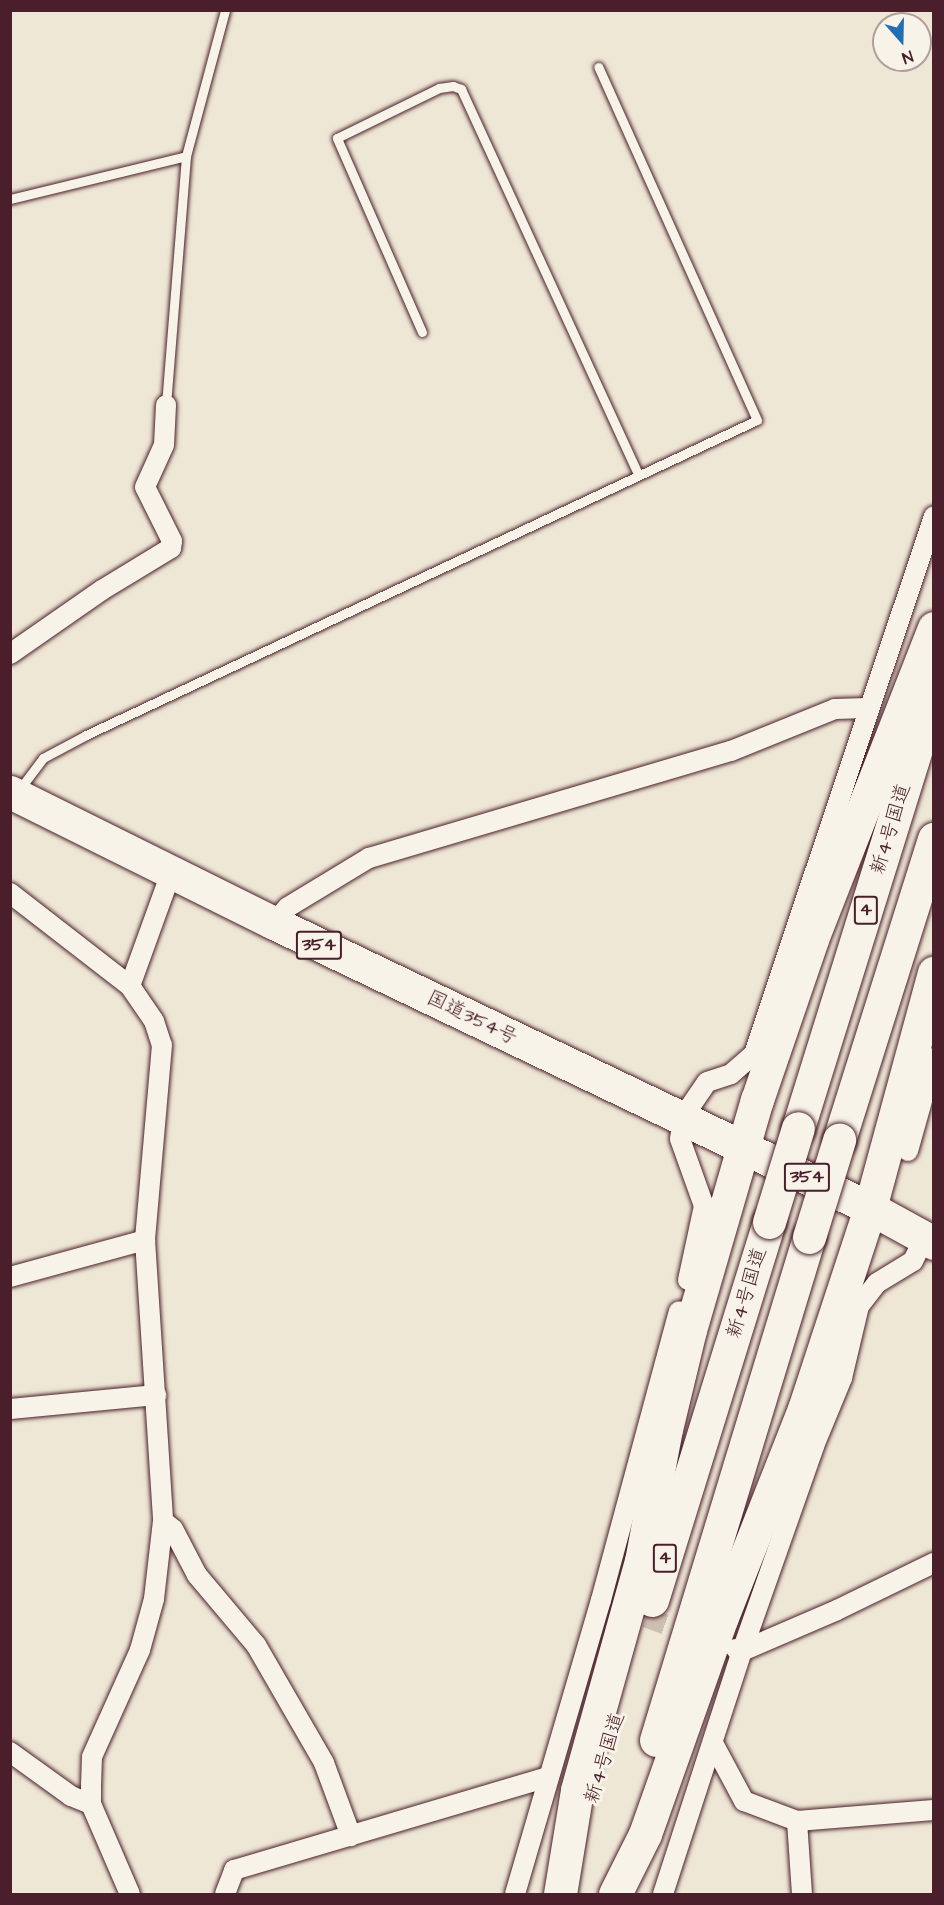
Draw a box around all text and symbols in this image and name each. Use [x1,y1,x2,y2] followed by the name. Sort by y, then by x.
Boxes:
[872,12,932,72] north arrow
[899,45,916,69] text: N
[866,781,916,877] street label: 新4号国道
[852,895,880,925] road number: 4
[295,930,343,960] road number: 354
[423,986,521,1050] street label: 国道354号
[783,1162,831,1192] road number: 354
[722,1245,772,1341] street label: 新4号国道
[652,1543,678,1573] road number: 4
[580,1710,630,1806] street label: 新4号国道

